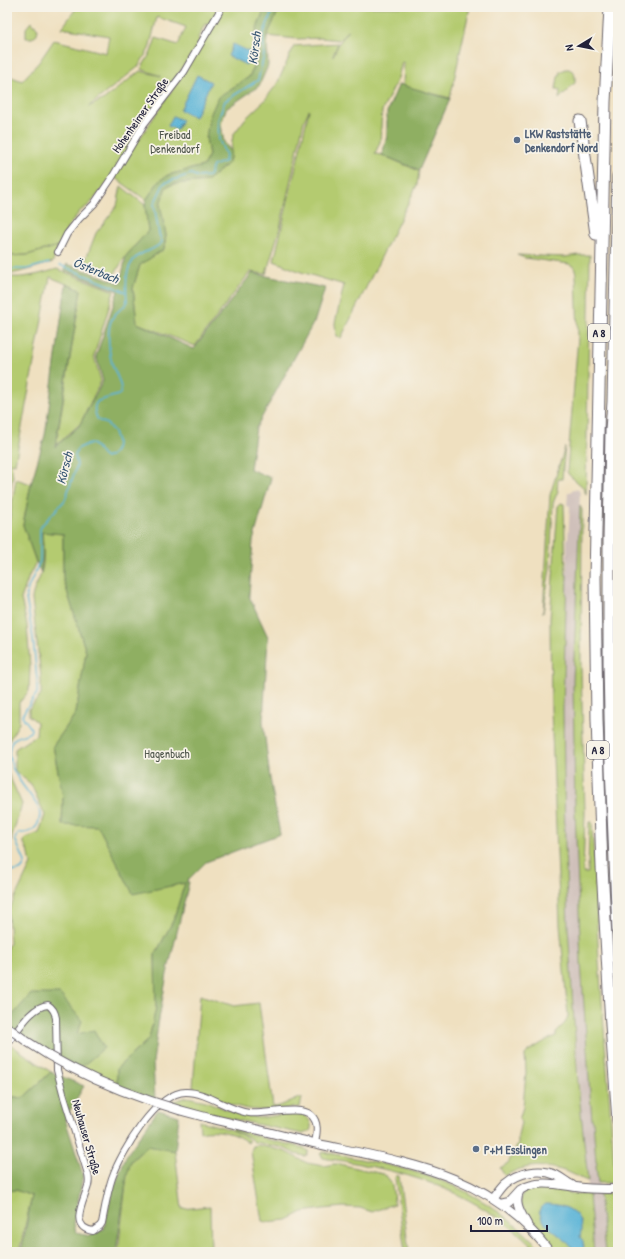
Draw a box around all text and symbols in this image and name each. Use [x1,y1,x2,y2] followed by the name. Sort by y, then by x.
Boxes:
[559,26,599,66] north arrow
[243,29,265,65] water label: Körsch
[562,43,577,52] text: N
[108,74,172,156] street label: Hohenheimer Straße
[525,125,598,156] place label: LKW Raststätte Denkendorf Nord
[150,126,200,157] park label: Freibad Denkendorf
[512,135,522,145] marker: LKW Raststätte Denkendorf Nord
[70,253,123,288] water label: Österbach
[588,324,610,342] road number: A 8
[51,449,77,486] water label: Körsch
[587,741,609,759] road number: A 8
[144,745,190,762] park label: Hagenbuch
[68,1097,106,1177] street label: Neuhauser Straße
[484,1141,547,1159] place label: P+M Esslingen
[471,1144,481,1154] marker: P+M Esslingen
[471,1207,547,1233] scale bar
[477,1212,503,1229] text: 100 m

